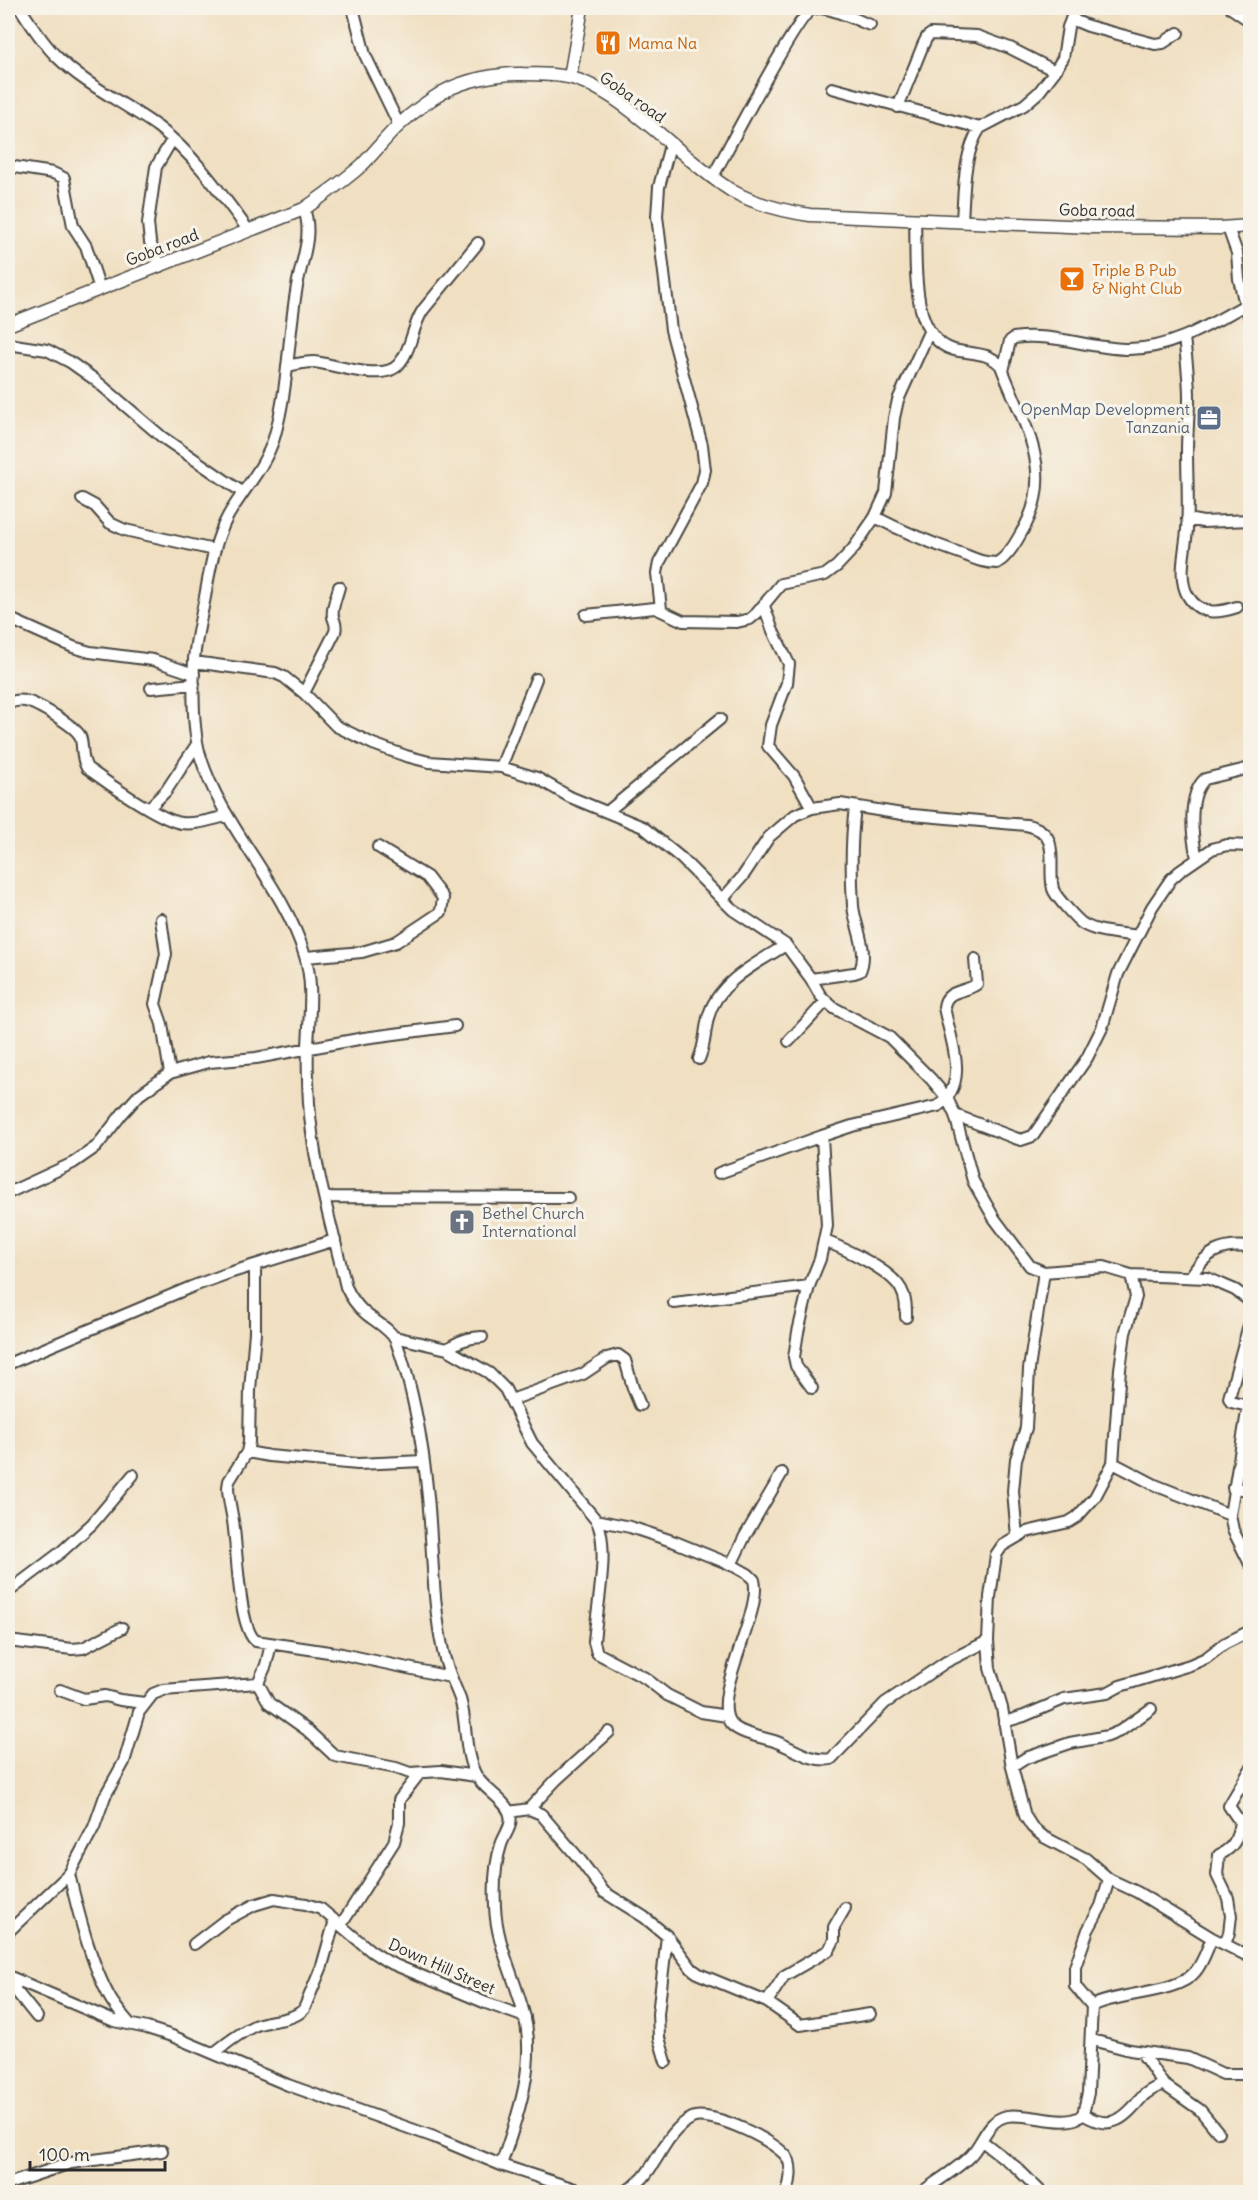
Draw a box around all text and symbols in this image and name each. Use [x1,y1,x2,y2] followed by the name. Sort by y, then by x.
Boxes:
[593,28,623,58] restaurant icon: Mama Na
[628,33,697,53] place label: Mama Na
[596,67,670,127] street label: Goba road
[1059,199,1135,221] street label: Goba road
[123,224,201,270] street label: Goba road
[1092,260,1182,298] place label: Triple B Pub & Night Club
[1057,264,1087,294] bar icon: Triple B Pub & Night Club
[1021,399,1191,437] place label: OpenMap Development Tanzania
[1194,403,1224,433] office icon: OpenMap Development Tanzania
[482,1203,585,1241] place label: Bethel Church International
[447,1207,477,1237] church icon: Bethel Church International
[386,1934,499,1999] street label: Down Hill Street
[30,2134,165,2172] scale bar
[39,2143,90,2166] text: 100 m

